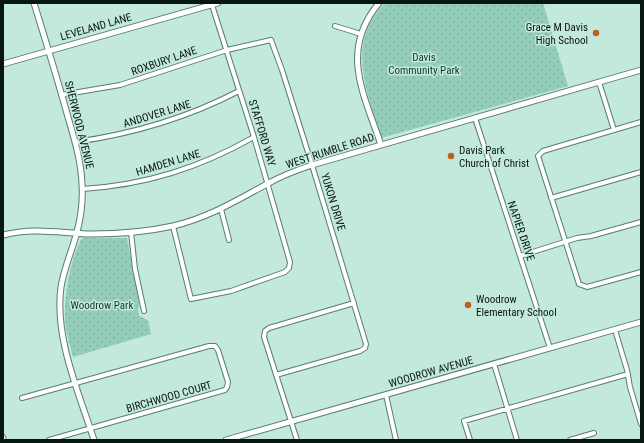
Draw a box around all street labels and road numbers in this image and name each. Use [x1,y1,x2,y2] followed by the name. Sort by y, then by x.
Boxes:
[59,10,134,43] street label: LEVELAND LANE
[130,44,199,78] street label: ROXBURY LANE
[62,80,96,171] street label: SHERWOOD AVENUE
[122,97,193,130] street label: ANDOVER LANE
[246,98,278,168] street label: STAFFORD WAY
[284,131,376,171] street label: WEST RUMBLE ROAD
[134,147,202,179] street label: HAMDEN LANE
[318,172,348,233] street label: YUKON DRIVE
[505,199,537,263] street label: NAPIER DRIVE
[387,354,475,390] street label: WOODROW AVENUE
[125,379,213,415] street label: BIRCHWOOD COURT

